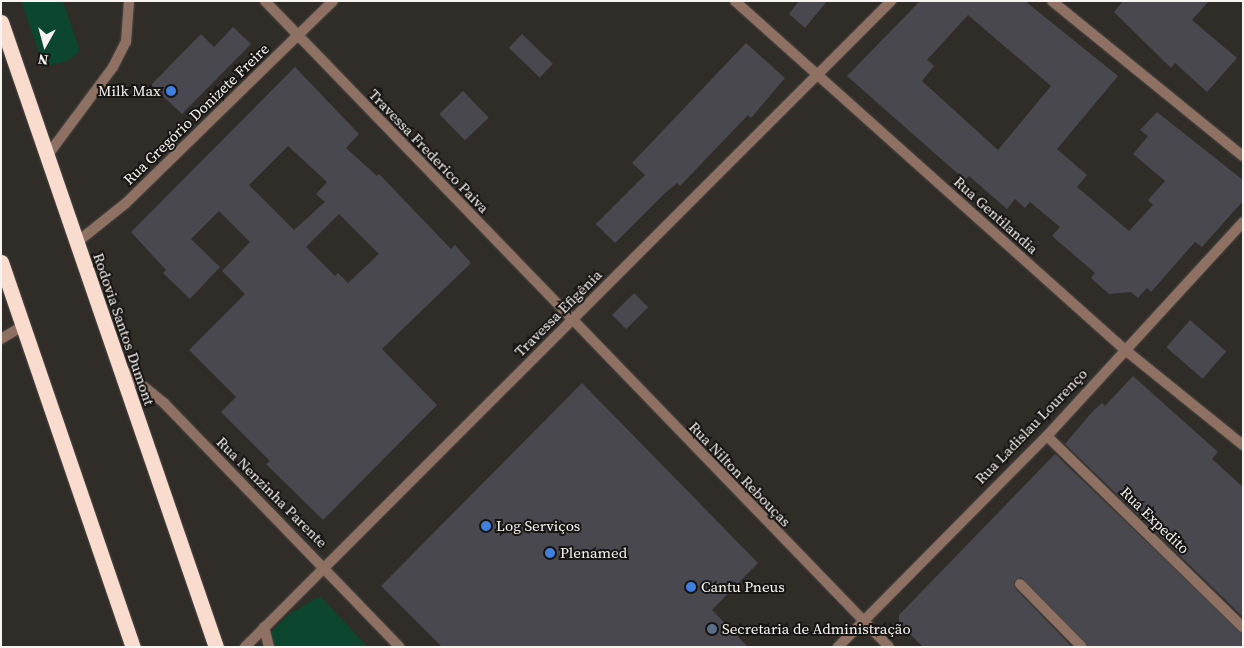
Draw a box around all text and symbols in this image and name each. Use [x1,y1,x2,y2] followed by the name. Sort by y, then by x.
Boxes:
[20,20,70,70] north arrow
[119,40,273,188] street label: Rua Gregório Donizete Freire
[37,49,49,70] text: N
[98,82,161,100] place label: Milk Max
[165,85,177,97] marker: Milk Max
[365,85,493,217] street label: Travessa Frederico Paiva
[950,172,1042,258] street label: Rua Gentilandia
[89,250,159,408] street label: Rodovia Santos Dumont
[511,266,605,360] street label: Travessa Efigênia
[971,364,1091,488] street label: Rua Ladislau Lourenço
[685,418,795,530] street label: Rua Nilton Rebouças
[213,433,331,551] street label: Rua Nenzinha Parente
[1117,483,1193,557] street label: Rua Expedito
[496,517,580,535] place label: Log Serviços
[480,520,492,532] marker: Log Serviços
[560,544,627,562] place label: Plenamed
[544,547,556,559] marker: Plenamed
[701,578,785,596] place label: Cantu Pneus
[685,581,697,593] marker: Cantu Pneus
[722,620,911,638] place label: Secretaria de Administração
[706,623,718,635] marker: Secretaria de Administração

